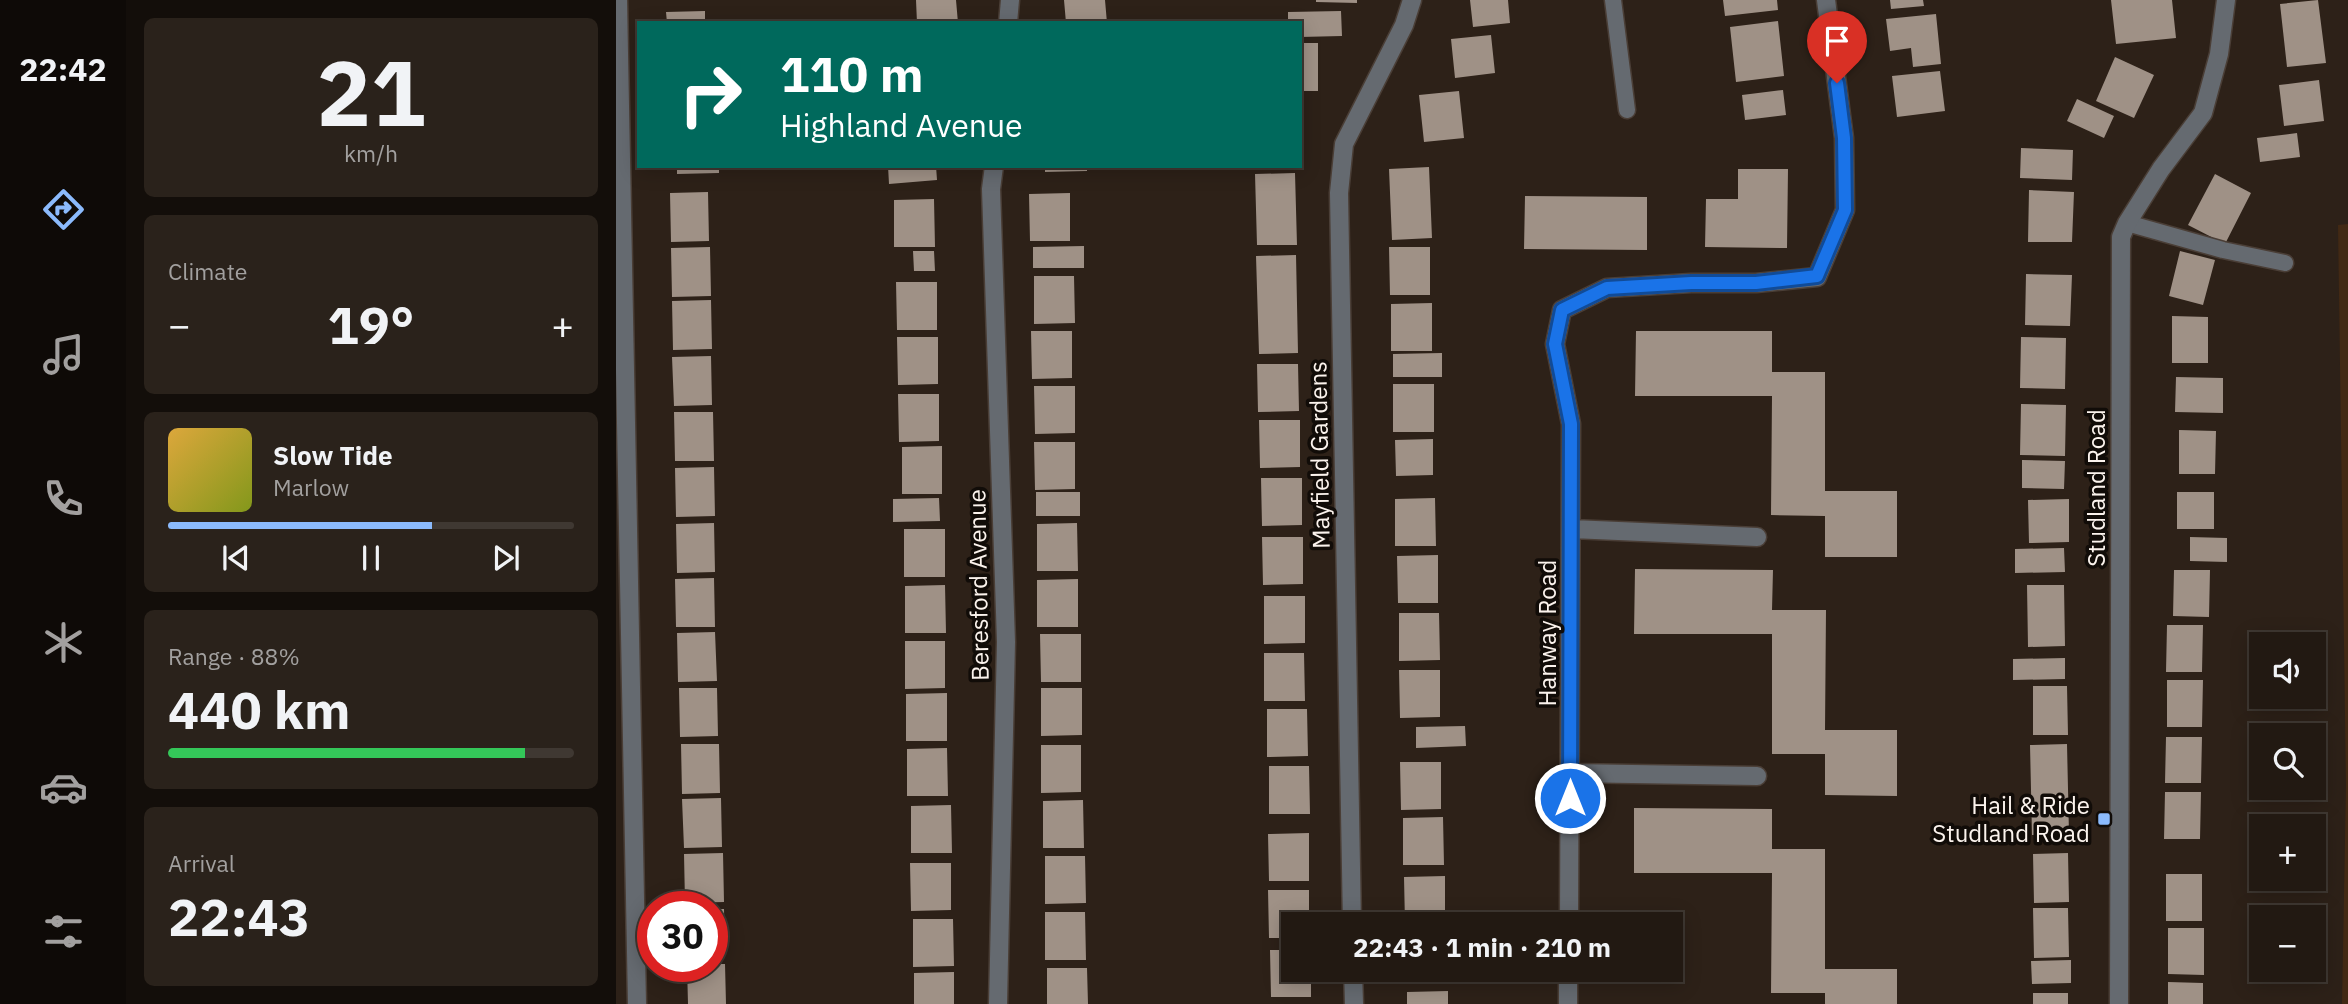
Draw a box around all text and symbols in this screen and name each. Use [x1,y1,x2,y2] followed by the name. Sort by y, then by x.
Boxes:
[1807,11,1867,83] pin
[1818,22,1856,60] icon: arrive
[316,33,426,151] text: 21
[780,42,924,105] text: 110 m
[19,48,107,90] text: 22:42
[665,49,756,140] icon: right
[780,104,1023,146] text: Highland Avenue
[344,138,398,168] text: km/h
[39,185,88,234] icon: directions
[168,256,247,286] text: Climate
[328,291,414,358] text: 19°
[168,300,191,349] text: −
[551,300,574,349] text: +
[39,330,88,379] icon: music
[1301,361,1337,549] street label: Mayfield Gardens
[2080,409,2112,567] street label: Studland Road
[273,438,393,472] text: Slow Tide
[273,472,349,502] text: Marlow
[39,474,88,523] icon: phone
[960,489,996,681] street label: Beresford Avenue
[217,539,255,577] icon: previous
[352,539,390,577] icon: pause
[487,539,525,577] icon: next
[1531,559,1563,707] street label: Hanway Road
[39,618,88,667] icon: climate
[2249,632,2326,982] map controls
[2249,632,2326,709] button: sound
[168,641,300,671] text: Range · 88%
[168,676,350,743] text: 440 km
[2249,723,2326,800] button: search
[1533,761,1607,835] position arrow
[39,763,88,812] icon: car
[1932,789,2090,849] place label: Hail & Ride Studland Road
[2096,811,2112,827] marker: Hail & Ride Studland Road
[2249,814,2326,891] button: +
[168,848,235,878] text: Arrival
[168,883,310,950] text: 22:43
[637,891,728,982] speed limit sign: 30
[2249,905,2326,982] button: −
[39,907,88,956] icon: filters
[1353,930,1611,964] text: 22:43 · 1 min · 210 m

